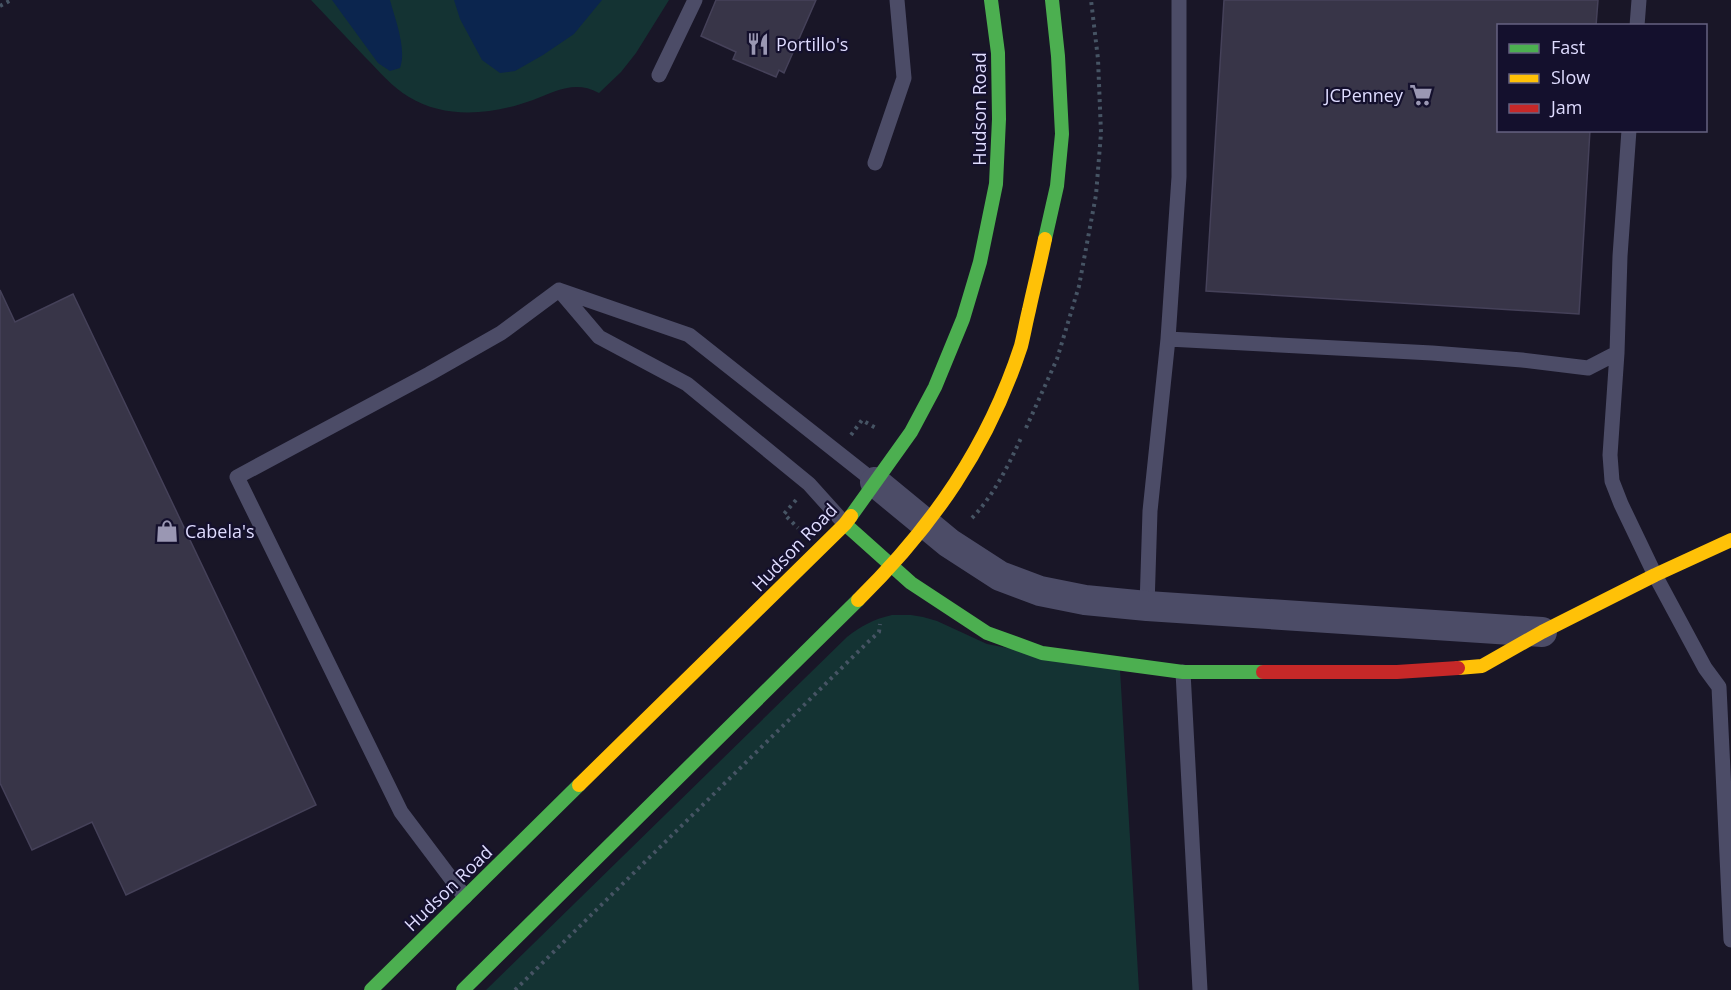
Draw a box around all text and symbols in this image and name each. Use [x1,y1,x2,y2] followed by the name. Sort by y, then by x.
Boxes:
[1497,24,1707,132] legend
[745,31,771,57] restaurant icon: Portillo's
[776,32,848,56] place label: Portillo's
[1551,35,1585,59] text: Fast
[967,52,991,166] street label: Hudson Road
[1551,65,1590,89] text: Slow
[1408,82,1434,108] supermarket icon: JCPenney
[1323,83,1404,107] place label: JCPenney
[1549,95,1583,119] text: Jam
[746,498,842,596] street label: Hudson Road
[154,518,180,544] shop icon: Cabela's
[185,519,255,543] place label: Cabela's
[399,840,497,936] street label: Hudson Road

